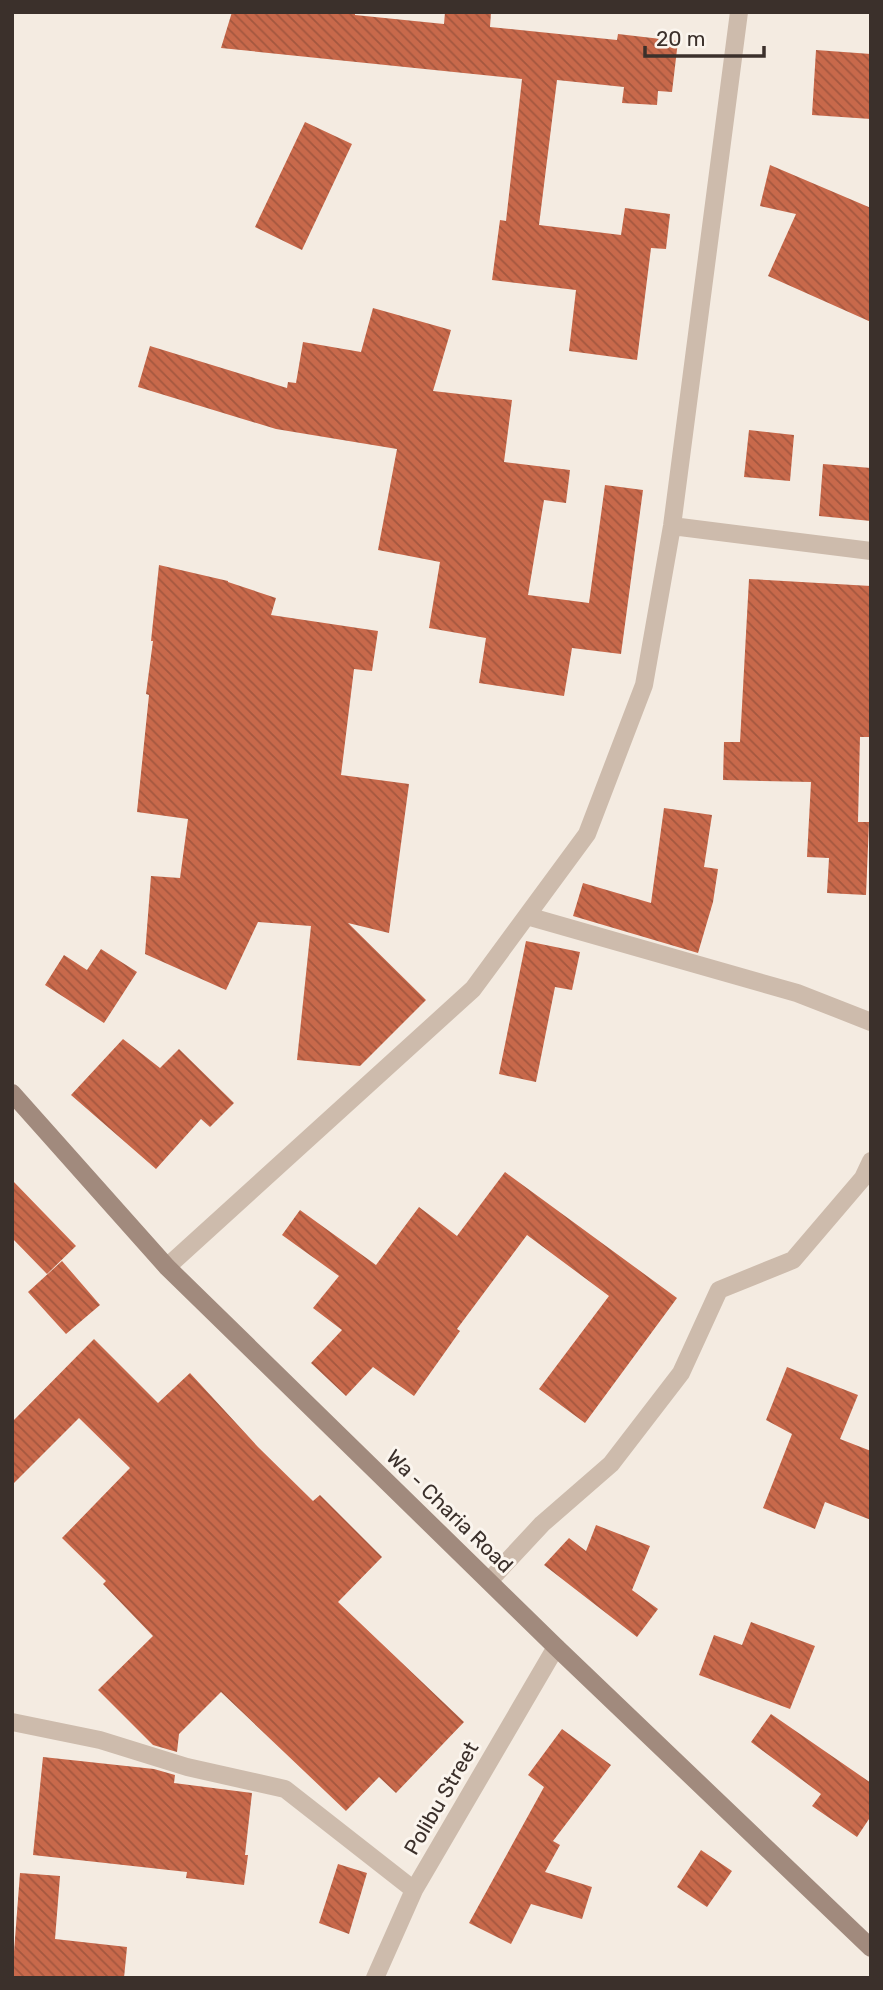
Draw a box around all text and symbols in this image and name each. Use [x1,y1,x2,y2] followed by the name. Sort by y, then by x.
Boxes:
[645,14,764,58] scale bar
[656,26,705,51] text: 20 m
[381,1444,519,1578] street label: Wa - Charia Road
[399,1737,483,1859] street label: Polibu Street

